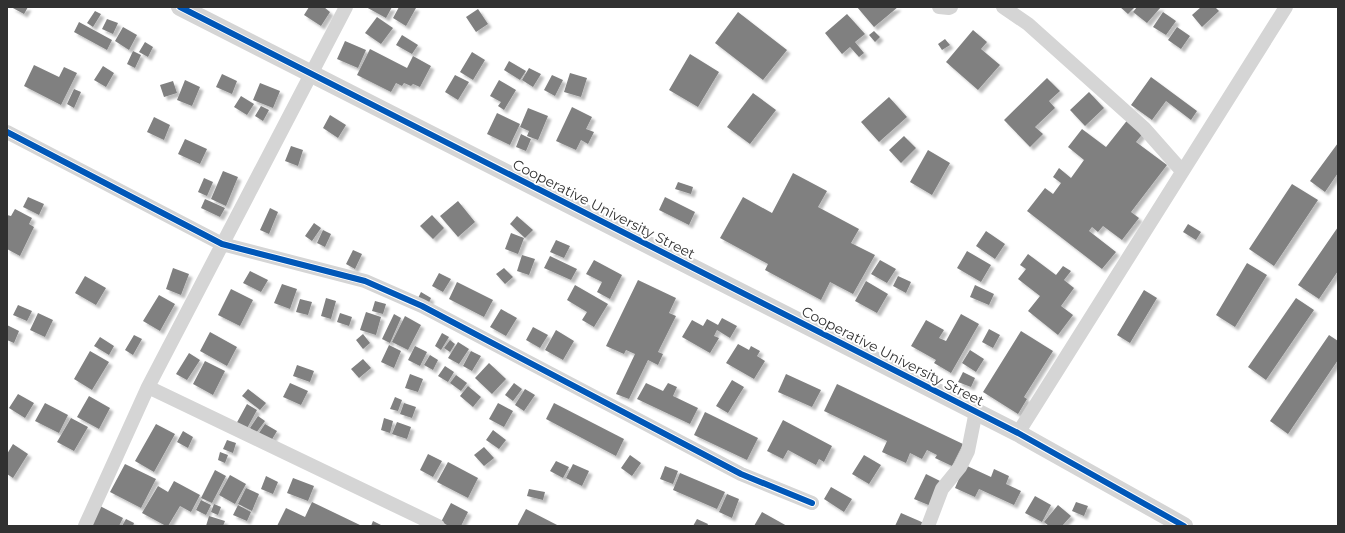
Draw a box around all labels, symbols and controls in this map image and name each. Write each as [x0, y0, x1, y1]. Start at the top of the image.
street label: Cooperative University Street [510, 155, 699, 263]
street label: Cooperative University Street [799, 302, 988, 410]

